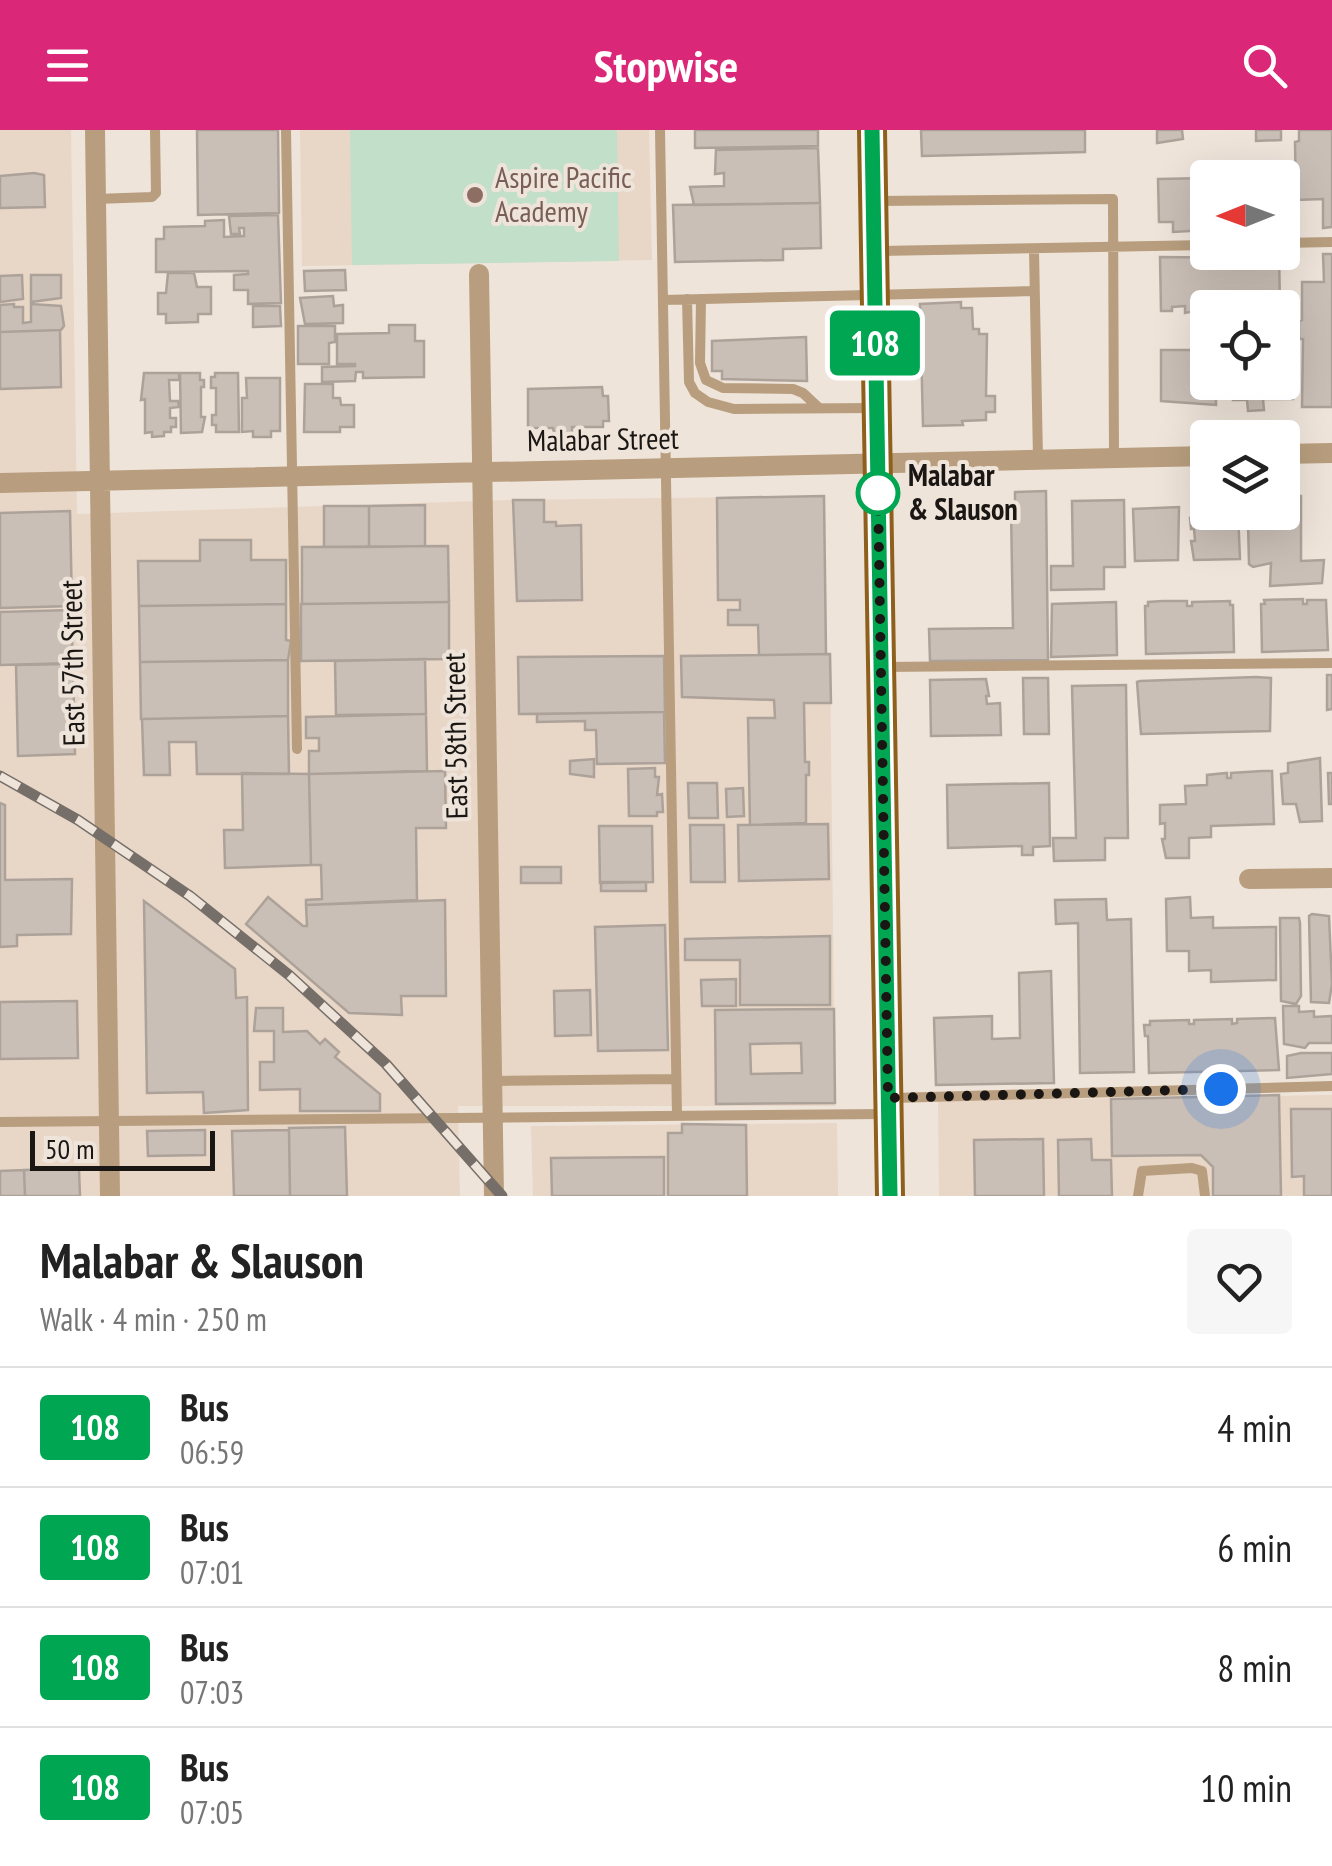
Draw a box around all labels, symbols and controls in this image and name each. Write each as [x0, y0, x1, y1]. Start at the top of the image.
text: Stopwise [594, 36, 738, 94]
icon: menu [40, 38, 95, 93]
icon: search [1237, 38, 1292, 93]
place label: Aspire Pacific Academy [495, 157, 632, 230]
north arrow [1190, 160, 1300, 270]
map controls [1190, 160, 1300, 530]
marker: Aspire Pacific Academy [464, 184, 486, 206]
button: locate [1190, 290, 1300, 400]
line badge: 108 [818, 310, 932, 376]
text: 108 [850, 320, 900, 366]
street label: Malabar Street [527, 418, 680, 459]
button: layers [1190, 420, 1300, 530]
place label: Malabar & Slauson [908, 455, 1018, 528]
marker: Malabar & Slauson [857, 472, 899, 514]
street label: East 57th Street [51, 579, 92, 747]
street label: East 58th Street [434, 652, 475, 820]
your location [1196, 1064, 1246, 1114]
scale bar [30, 1126, 215, 1170]
text: 50 m [45, 1130, 94, 1167]
text: Malabar & Slauson [40, 1229, 364, 1291]
button: heart [1187, 1229, 1292, 1334]
text: Walk · 4 min · 250 m [40, 1298, 267, 1340]
text: Bus [180, 1382, 229, 1431]
text: 4 min [1217, 1403, 1292, 1452]
text: 108 [70, 1404, 120, 1450]
text: 06:59 [180, 1431, 244, 1473]
text: Bus [180, 1502, 229, 1551]
text: 6 min [1217, 1523, 1292, 1572]
text: 108 [70, 1524, 120, 1570]
text: 07:01 [180, 1551, 244, 1593]
text: Bus [180, 1622, 229, 1671]
text: 8 min [1217, 1643, 1292, 1692]
text: 108 [70, 1644, 120, 1690]
text: 07:03 [180, 1671, 244, 1713]
text: Bus [180, 1742, 229, 1791]
text: 10 min [1200, 1763, 1292, 1812]
text: 108 [70, 1764, 120, 1810]
text: 07:05 [180, 1791, 244, 1833]

